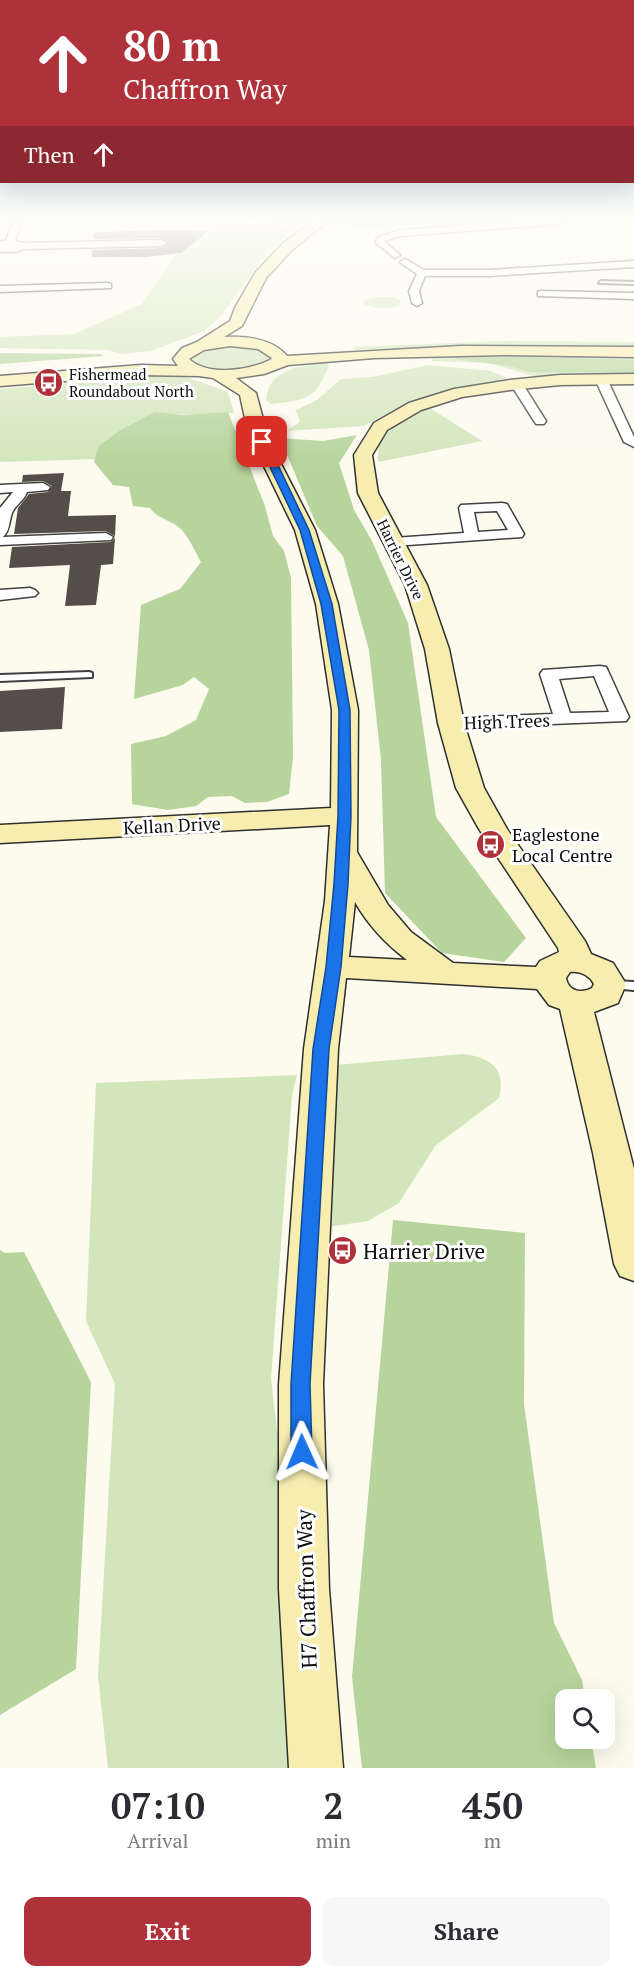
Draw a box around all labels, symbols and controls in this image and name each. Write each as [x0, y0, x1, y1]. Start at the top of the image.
text: 80 m [123, 17, 221, 73]
icon: ahead [24, 24, 102, 102]
text: Chaffron Way [123, 71, 287, 107]
icon: ahead [87, 138, 120, 171]
text: Then [24, 140, 75, 169]
place label: Fishermead Roundabout North [69, 364, 194, 401]
bus stop icon: Fishermead Roundabout North [32, 367, 64, 399]
pin [236, 416, 287, 467]
icon: arrive [245, 425, 278, 458]
street label: Harrier Drive [373, 515, 429, 603]
street label: High Trees [463, 708, 551, 734]
street label: Kellan Drive [123, 810, 221, 840]
place label: Eaglestone Local Centre [512, 822, 613, 867]
bus stop icon: Eaglestone Local Centre [475, 828, 507, 860]
bus stop icon: Harrier Drive [326, 1235, 358, 1267]
place label: Harrier Drive [363, 1237, 485, 1265]
position arrow [270, 1420, 334, 1484]
street label: H7 Chaffron Way [289, 1509, 323, 1669]
map controls [555, 1689, 615, 1749]
button: search [555, 1689, 615, 1749]
text: 07:10 [111, 1782, 205, 1829]
text: 2 [323, 1782, 344, 1829]
text: 450 [462, 1782, 523, 1829]
text: Arrival [127, 1827, 189, 1854]
text: min [316, 1827, 351, 1854]
text: m [484, 1827, 501, 1854]
button: Exit [24, 1897, 311, 1966]
button: Share [323, 1897, 610, 1966]

